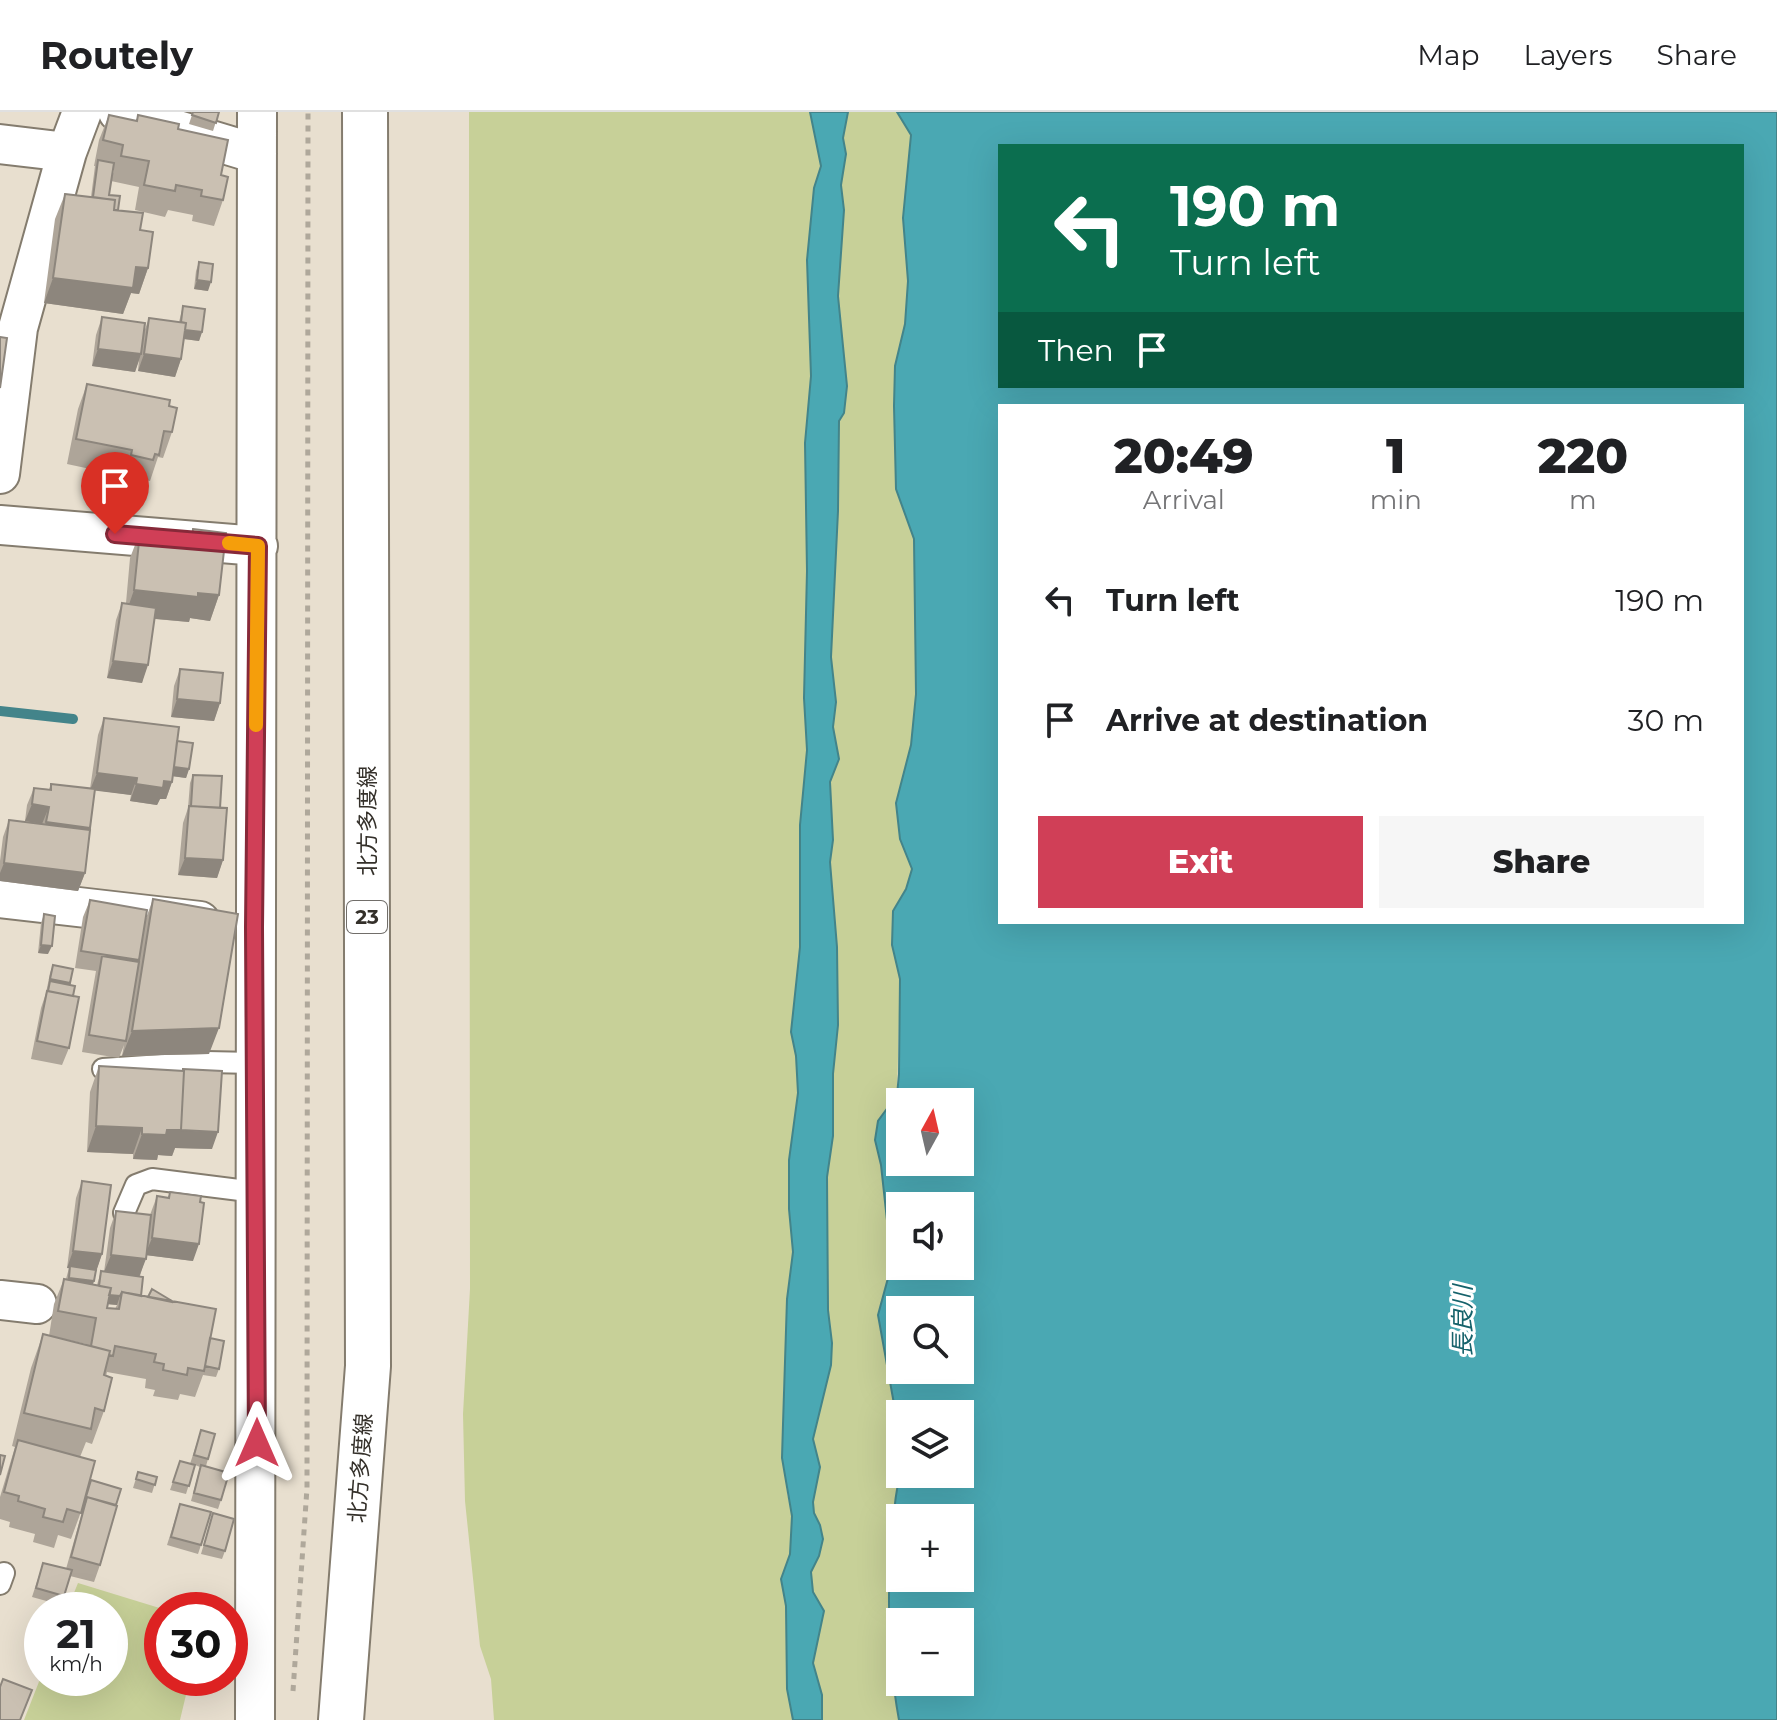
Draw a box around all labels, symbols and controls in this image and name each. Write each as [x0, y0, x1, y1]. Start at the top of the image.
text: Routely [40, 32, 193, 79]
text: Map [1417, 38, 1480, 72]
text: Layers [1524, 38, 1613, 72]
text: Share [1657, 38, 1737, 72]
text: 190 m [1170, 172, 1340, 240]
icon: left [1038, 176, 1142, 280]
text: Turn left [1170, 240, 1321, 284]
icon: arrive [1130, 328, 1174, 372]
text: Then [1038, 332, 1114, 369]
text: 20:49 [1114, 427, 1254, 485]
text: 1 [1386, 427, 1405, 485]
text: 220 [1538, 427, 1628, 485]
pin [81, 452, 149, 534]
icon: arrive [93, 464, 137, 508]
text: Arrival [1143, 484, 1225, 516]
text: min [1370, 484, 1422, 516]
text: m [1569, 484, 1597, 516]
icon: left [1038, 578, 1082, 622]
text: Turn left [1106, 582, 1239, 619]
text: 190 m [1615, 582, 1704, 619]
icon: arrive [1038, 698, 1082, 742]
text: Arrive at destination [1106, 702, 1428, 739]
text: 30 m [1628, 702, 1704, 739]
street label: 北方多度線 [354, 766, 381, 876]
button: Exit [1038, 816, 1363, 908]
button: Share [1379, 816, 1704, 908]
road number: 23 [347, 901, 387, 933]
north arrow [886, 1088, 974, 1176]
map controls [886, 1088, 974, 1696]
button: sound [886, 1192, 974, 1280]
water label: 長良川 [1448, 1282, 1477, 1357]
button: search [886, 1296, 974, 1384]
button: layers [886, 1400, 974, 1488]
position arrow [215, 1401, 299, 1485]
street label: 北方多度線 [343, 1412, 378, 1524]
button: + [886, 1504, 974, 1592]
speed limit sign: 30 [144, 1592, 248, 1696]
button: − [886, 1608, 974, 1696]
text: 21 [56, 1609, 96, 1658]
text: km/h [49, 1652, 103, 1676]

